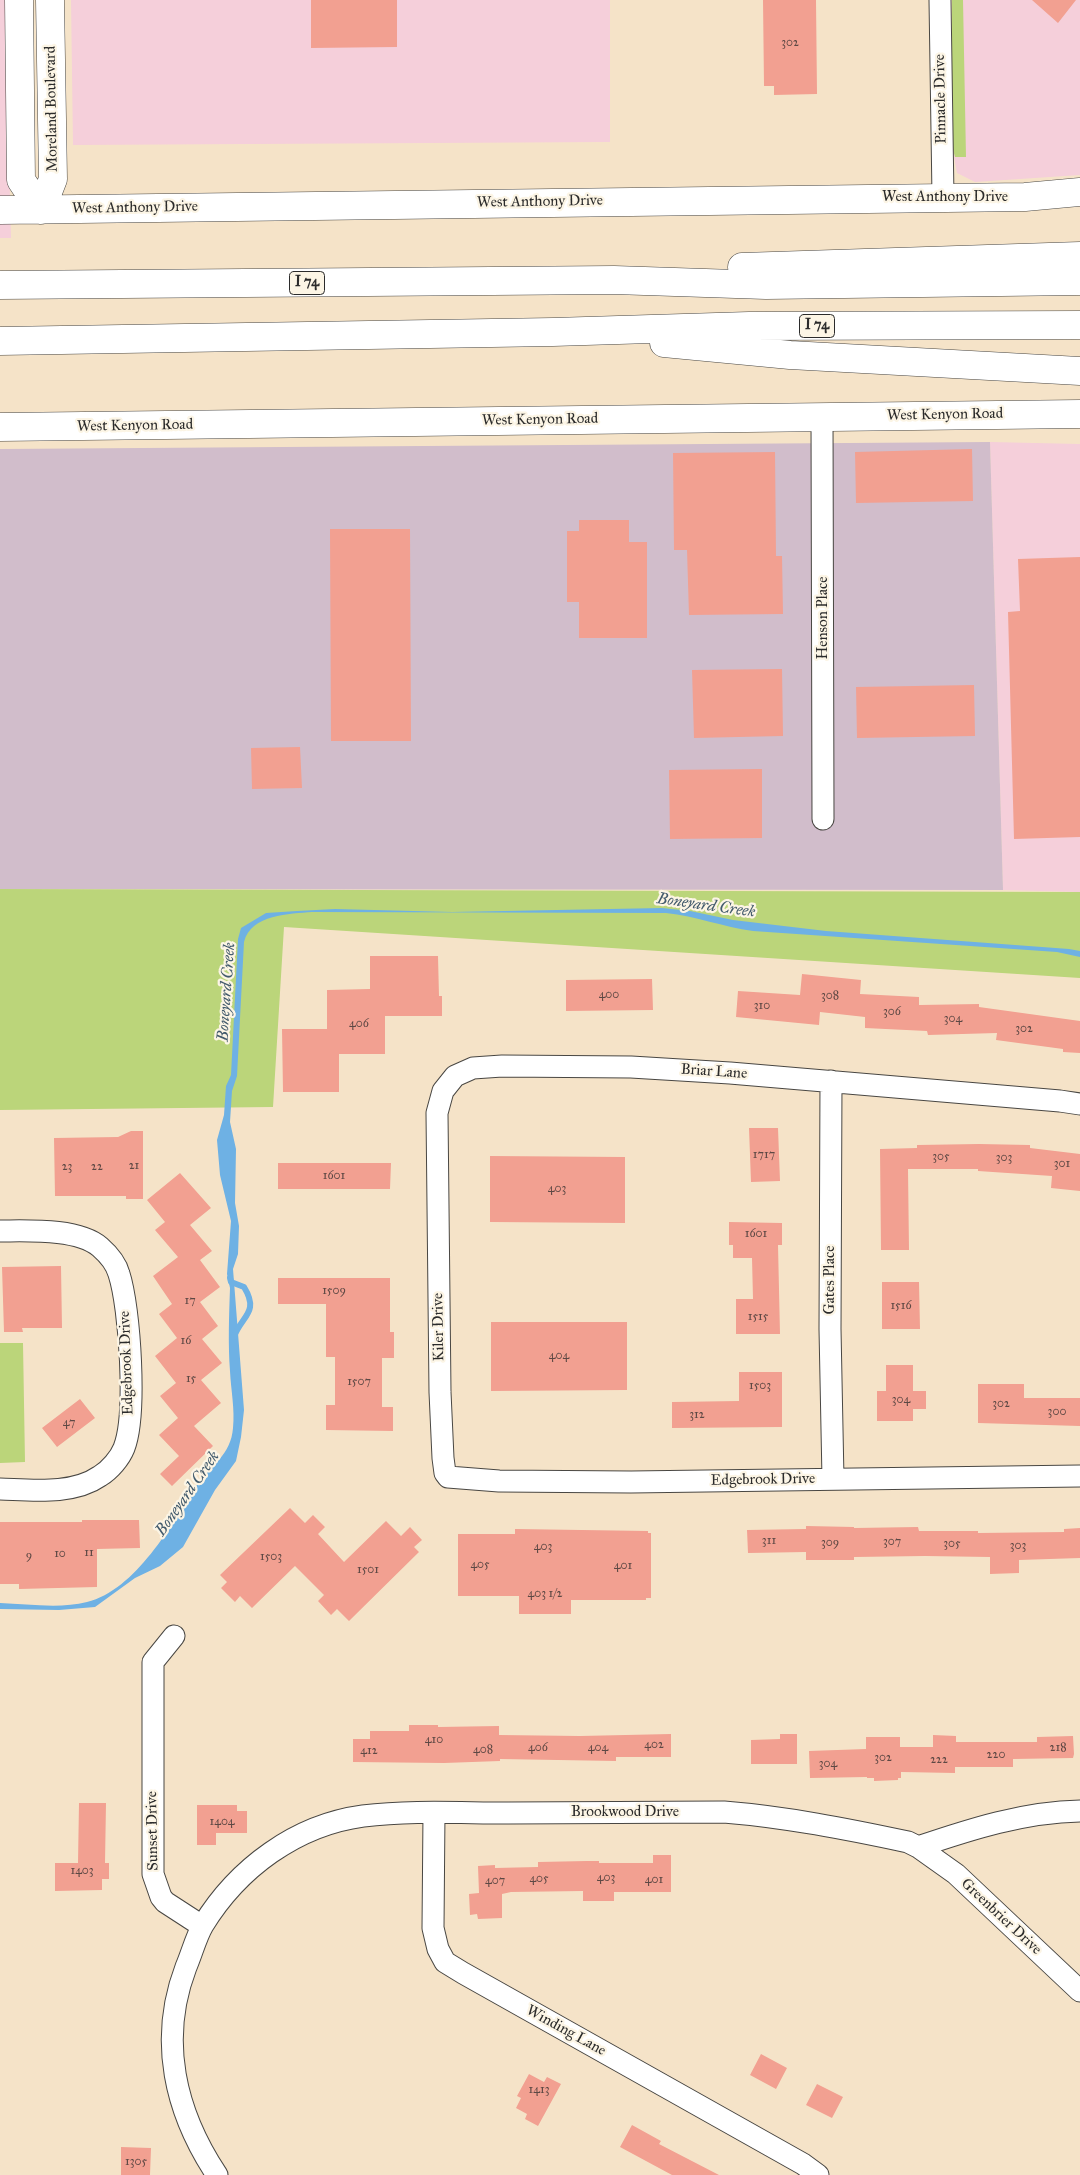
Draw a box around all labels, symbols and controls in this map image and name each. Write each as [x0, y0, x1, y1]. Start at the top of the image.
house number: 302 [781, 36, 799, 50]
street label: Moreland Boulevard [42, 46, 62, 172]
street label: Pinnacle Drive [931, 54, 951, 144]
street label: West Anthony Drive [882, 188, 1008, 206]
street label: West Anthony Drive [477, 192, 603, 212]
street label: West Anthony Drive [72, 198, 198, 218]
road number: I 74 [290, 272, 324, 294]
road number: I 74 [800, 314, 834, 338]
street label: West Kenyon Road [887, 405, 1003, 425]
street label: West Kenyon Road [482, 410, 598, 430]
street label: West Kenyon Road [77, 416, 193, 436]
street label: Henson Place [814, 576, 832, 660]
water label: Boneyard Creek [656, 890, 756, 922]
water label: Boneyard Creek [214, 942, 240, 1042]
house number: 400 [599, 988, 619, 1002]
house number: 308 [821, 989, 839, 1003]
house number: 310 [754, 999, 770, 1013]
house number: 306 [883, 1005, 901, 1019]
house number: 304 [944, 1012, 962, 1026]
house number: 406 [349, 1017, 369, 1031]
house number: 302 [1015, 1022, 1033, 1036]
street label: Briar Lane [680, 1061, 748, 1083]
house number: 1717 [753, 1148, 775, 1162]
house number: 305 [932, 1150, 950, 1164]
house number: 303 [996, 1151, 1012, 1165]
house number: 301 [1054, 1157, 1070, 1171]
house number: 21 [129, 1159, 139, 1173]
house number: 23 [62, 1160, 72, 1174]
house number: 22 [91, 1160, 103, 1174]
house number: 1601 [323, 1169, 345, 1183]
house number: 403 [548, 1182, 566, 1196]
house number: 1601 [745, 1227, 767, 1241]
street label: Gates Place [821, 1245, 839, 1315]
house number: 1509 [322, 1284, 346, 1298]
street label: Kiler Drive [429, 1293, 449, 1361]
house number: 17 [184, 1294, 196, 1308]
house number: 1516 [890, 1299, 912, 1313]
house number: 1515 [748, 1310, 768, 1324]
street label: Edgebrook Drive [116, 1311, 138, 1415]
house number: 16 [181, 1334, 191, 1348]
house number: 404 [549, 1349, 569, 1363]
house number: 15 [186, 1372, 196, 1386]
house number: 1507 [347, 1375, 371, 1389]
house number: 1503 [749, 1379, 771, 1393]
house number: 304 [892, 1393, 910, 1407]
house number: 302 [992, 1397, 1010, 1411]
house number: 300 [1048, 1405, 1066, 1419]
house number: 312 [689, 1408, 705, 1422]
house number: 47 [63, 1416, 75, 1430]
water label: Boneyard Creek [152, 1448, 224, 1540]
street label: Edgebrook Drive [711, 1470, 815, 1490]
house number: 311 [762, 1534, 776, 1548]
house number: 307 [883, 1535, 901, 1549]
house number: 309 [821, 1536, 839, 1550]
house number: 305 [943, 1537, 961, 1551]
house number: 303 [1010, 1539, 1026, 1553]
house number: 403 [534, 1540, 552, 1554]
house number: 11 [84, 1546, 94, 1560]
house number: 10 [54, 1547, 66, 1561]
house number: 9 [26, 1549, 32, 1563]
house number: 1503 [260, 1550, 282, 1564]
house number: 405 [470, 1558, 490, 1572]
house number: 401 [614, 1559, 632, 1573]
house number: 1501 [357, 1563, 379, 1577]
house number: 403 1/2 [528, 1587, 562, 1601]
house number: 410 [425, 1733, 443, 1747]
house number: 402 [644, 1738, 664, 1752]
house number: 406 [528, 1741, 548, 1755]
house number: 404 [588, 1741, 608, 1755]
house number: 218 [1049, 1741, 1067, 1755]
house number: 408 [473, 1743, 493, 1757]
house number: 412 [360, 1744, 378, 1758]
house number: 220 [987, 1748, 1005, 1762]
house number: 302 [874, 1751, 892, 1765]
house number: 222 [930, 1753, 948, 1767]
house number: 304 [819, 1757, 837, 1771]
street label: Sunset Drive [143, 1791, 163, 1871]
street label: Brookwood Drive [571, 1803, 679, 1821]
house number: 1404 [209, 1815, 235, 1829]
house number: 1403 [70, 1864, 94, 1878]
house number: 403 [597, 1871, 615, 1885]
house number: 405 [529, 1872, 549, 1886]
house number: 401 [645, 1873, 663, 1887]
house number: 407 [485, 1874, 505, 1888]
street label: Greenbrier Drive [957, 1875, 1045, 1959]
street label: Winding Lane [523, 2002, 609, 2060]
house number: 1413 [529, 2083, 549, 2097]
house number: 1305 [125, 2155, 147, 2169]

